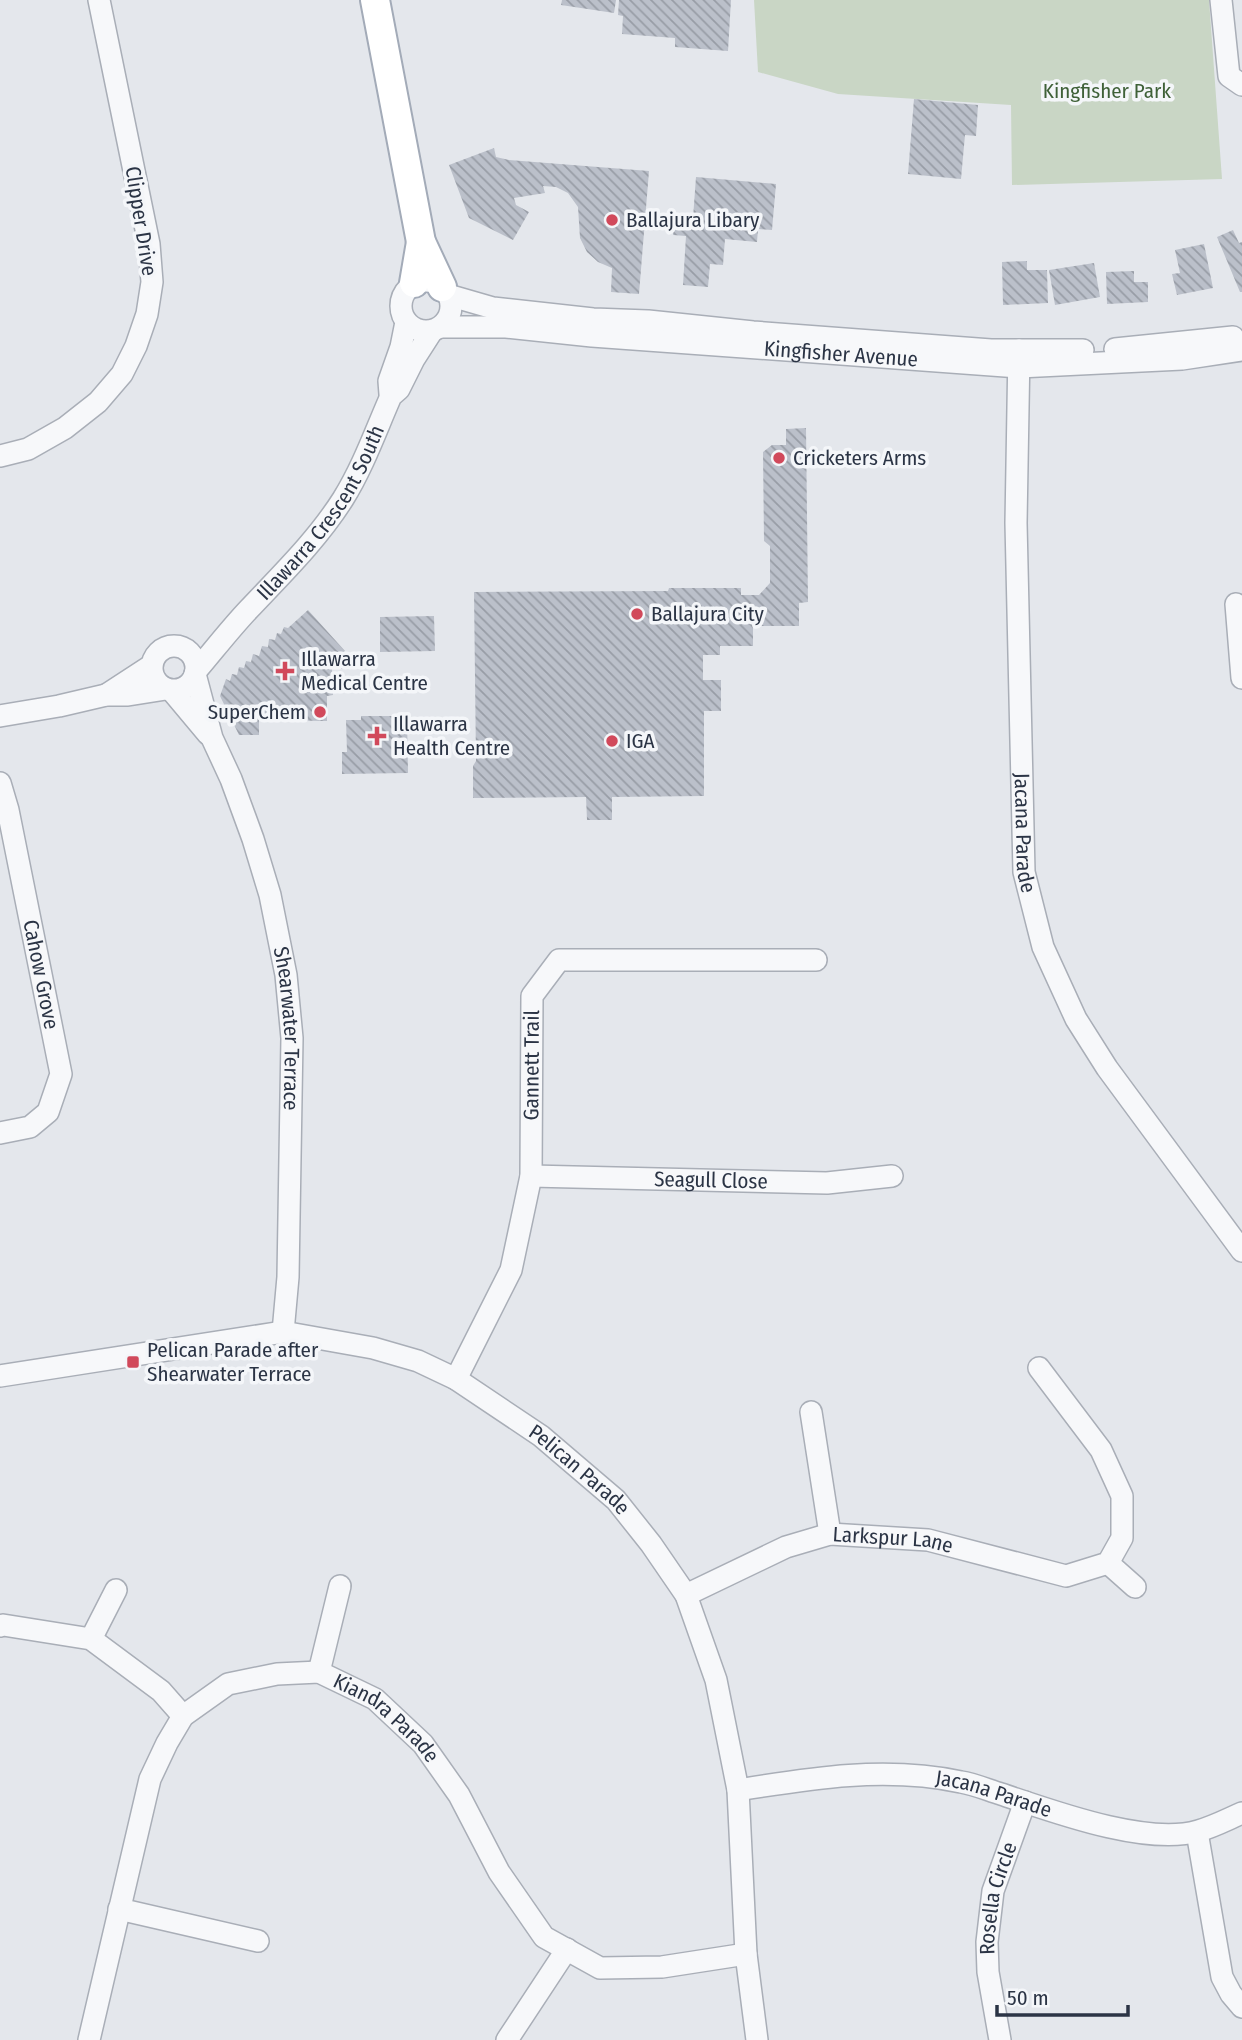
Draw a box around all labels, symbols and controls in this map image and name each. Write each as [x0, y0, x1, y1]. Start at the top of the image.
park label: Kingfisher Park [1043, 78, 1171, 104]
street label: Clipper Drive [119, 164, 163, 278]
place label: Ballajura Libary [626, 207, 760, 233]
marker: Ballajura Libary [604, 212, 620, 228]
street label: Kingfisher Avenue [763, 336, 919, 373]
street label: Illawarra Crescent South [251, 421, 390, 606]
place label: Cricketers Arms [793, 445, 926, 471]
marker: Cricketers Arms [771, 450, 787, 466]
place label: Ballajura City [651, 601, 765, 627]
marker: Ballajura City [629, 606, 645, 622]
place label: Illawarra Medical Centre [301, 646, 428, 696]
marker: Illawarra Medical Centre [275, 661, 295, 681]
place label: SuperChem [208, 699, 306, 725]
marker: SuperChem [312, 704, 328, 720]
place label: Illawarra Health Centre [393, 711, 510, 761]
marker: Illawarra Health Centre [367, 726, 387, 746]
place label: IGA [626, 728, 655, 754]
marker: IGA [604, 733, 620, 749]
street label: Jacana Parade [1009, 772, 1042, 896]
street label: Cahow Grove [17, 918, 65, 1032]
street label: Shearwater Terrace [268, 944, 305, 1111]
street label: Gannett Trail [518, 1009, 545, 1121]
street label: Seagull Close [654, 1166, 768, 1195]
place label: Pelican Parade after Shearwater Terrace [147, 1337, 319, 1387]
marker: Pelican Parade after Shearwater Terrace [125, 1354, 141, 1370]
street label: Pelican Parade [524, 1419, 636, 1520]
street label: Larkspur Lane [832, 1521, 956, 1559]
street label: Kiandra Parade [329, 1668, 445, 1767]
street label: Jacana Parade [934, 1765, 1055, 1823]
street label: Rosella Circle [974, 1838, 1023, 1955]
scale bar [997, 1974, 1128, 2018]
text: 50 m [1007, 1985, 1049, 2011]

